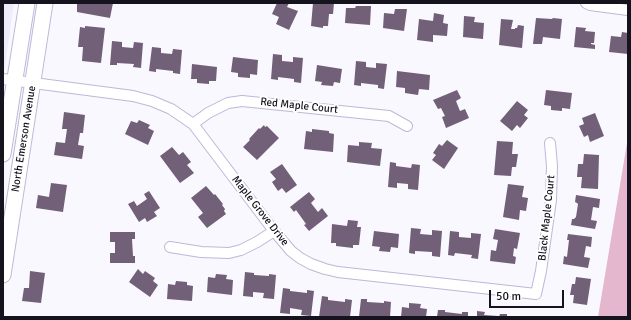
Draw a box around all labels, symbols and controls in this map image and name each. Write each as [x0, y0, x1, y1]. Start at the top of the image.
street label: North Emerson Avenue [9, 85, 39, 193]
street label: Red Maple Court [260, 95, 338, 117]
street label: Maple Grove Drive [229, 173, 291, 249]
street label: Black Maple Court [536, 174, 558, 262]
scale bar [491, 282, 566, 308]
text: 50 m [496, 289, 521, 304]

